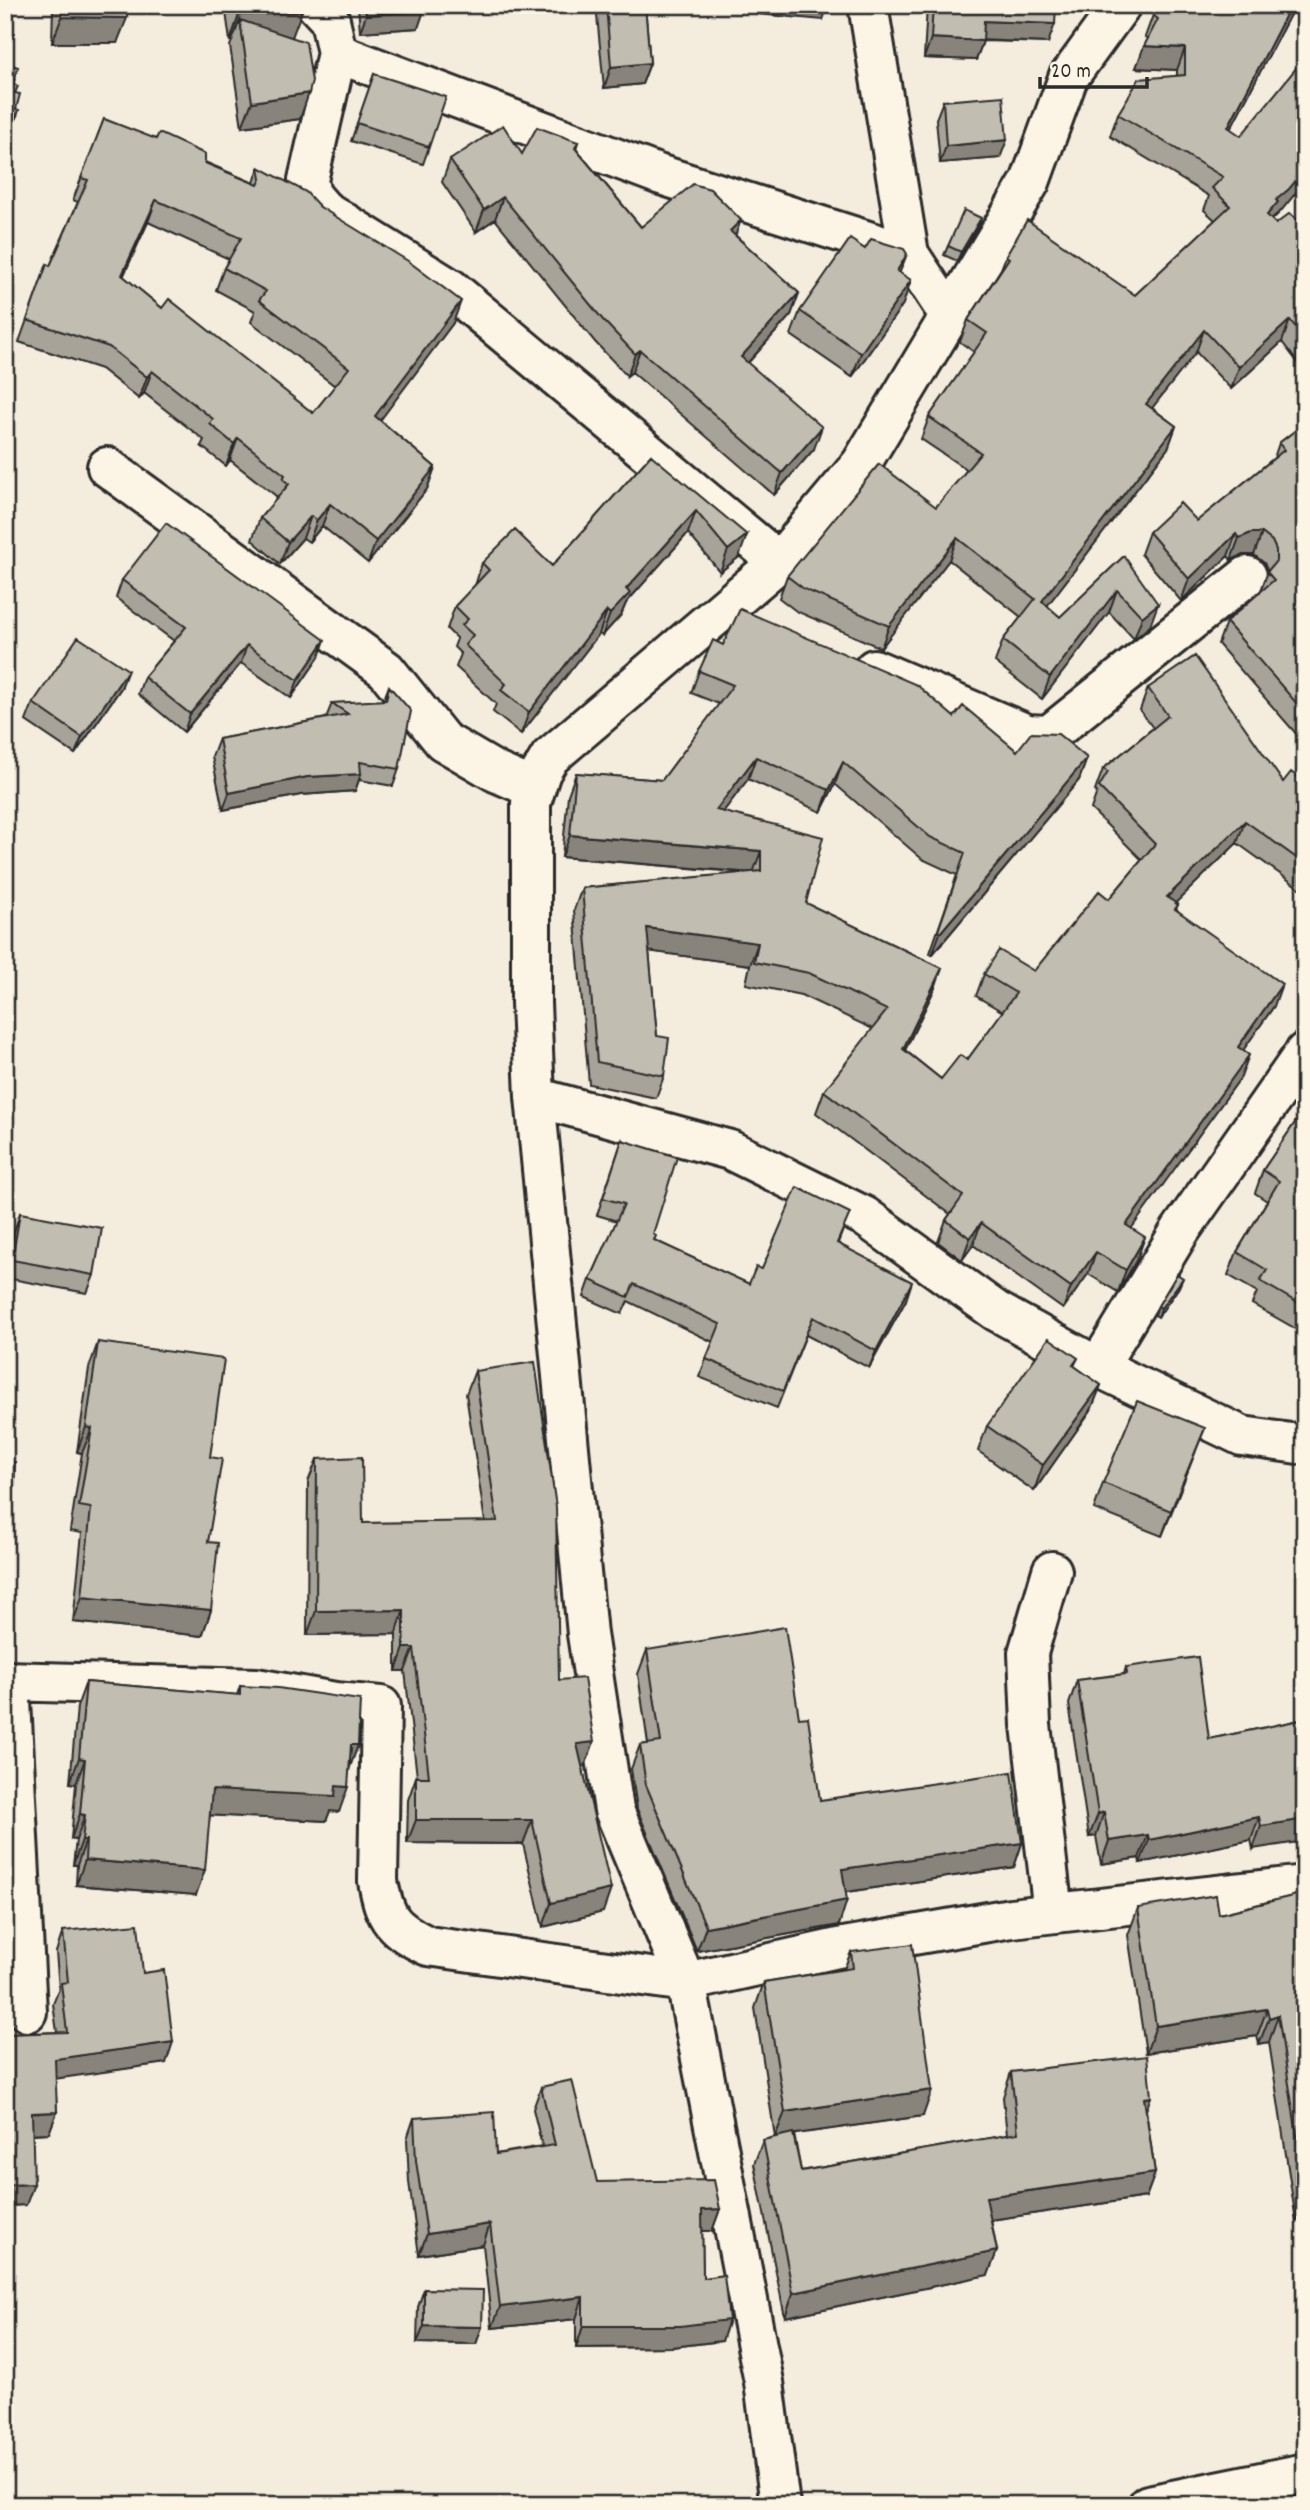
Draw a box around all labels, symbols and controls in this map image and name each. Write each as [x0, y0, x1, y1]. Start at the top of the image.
scale bar [1040, 46, 1147, 90]
text: 20 m [1051, 58, 1091, 88]

